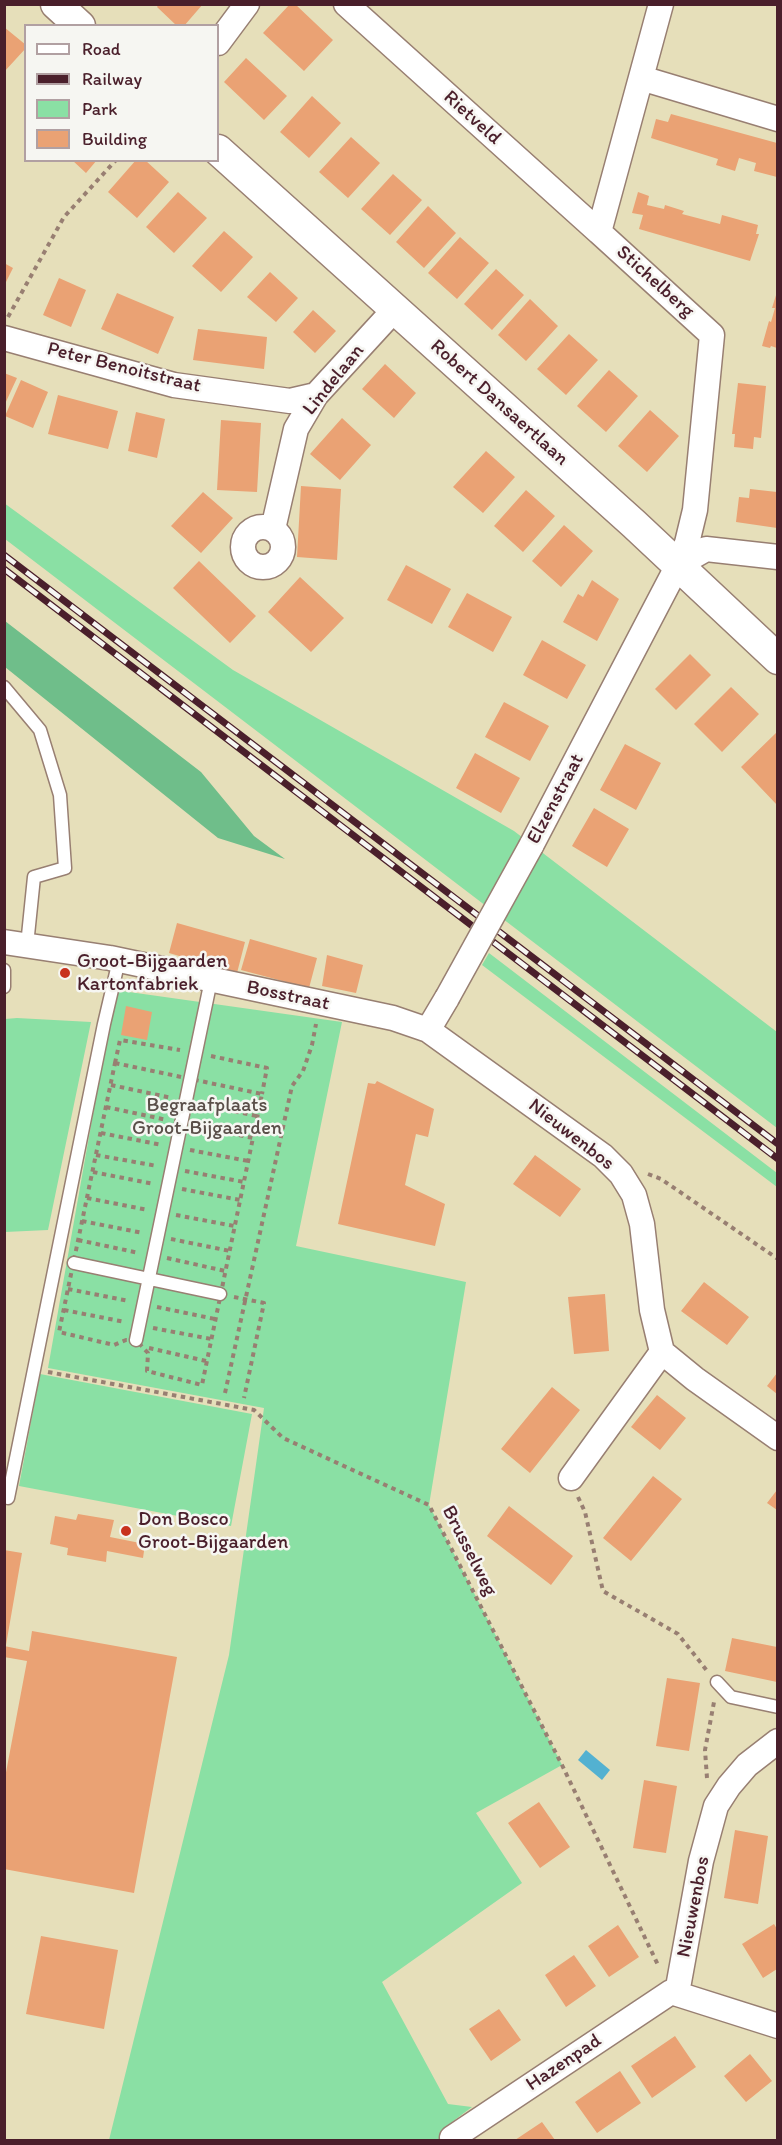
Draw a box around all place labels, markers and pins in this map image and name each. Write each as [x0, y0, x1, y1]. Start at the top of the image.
place label: Groot-Bijgaarden Kartonfabriek [77, 950, 227, 997]
marker: Groot-Bijgaarden Kartonfabriek [58, 966, 72, 980]
place label: Don Bosco Groot-Bijgaarden [138, 1508, 288, 1555]
marker: Don Bosco Groot-Bijgaarden [119, 1524, 133, 1538]

